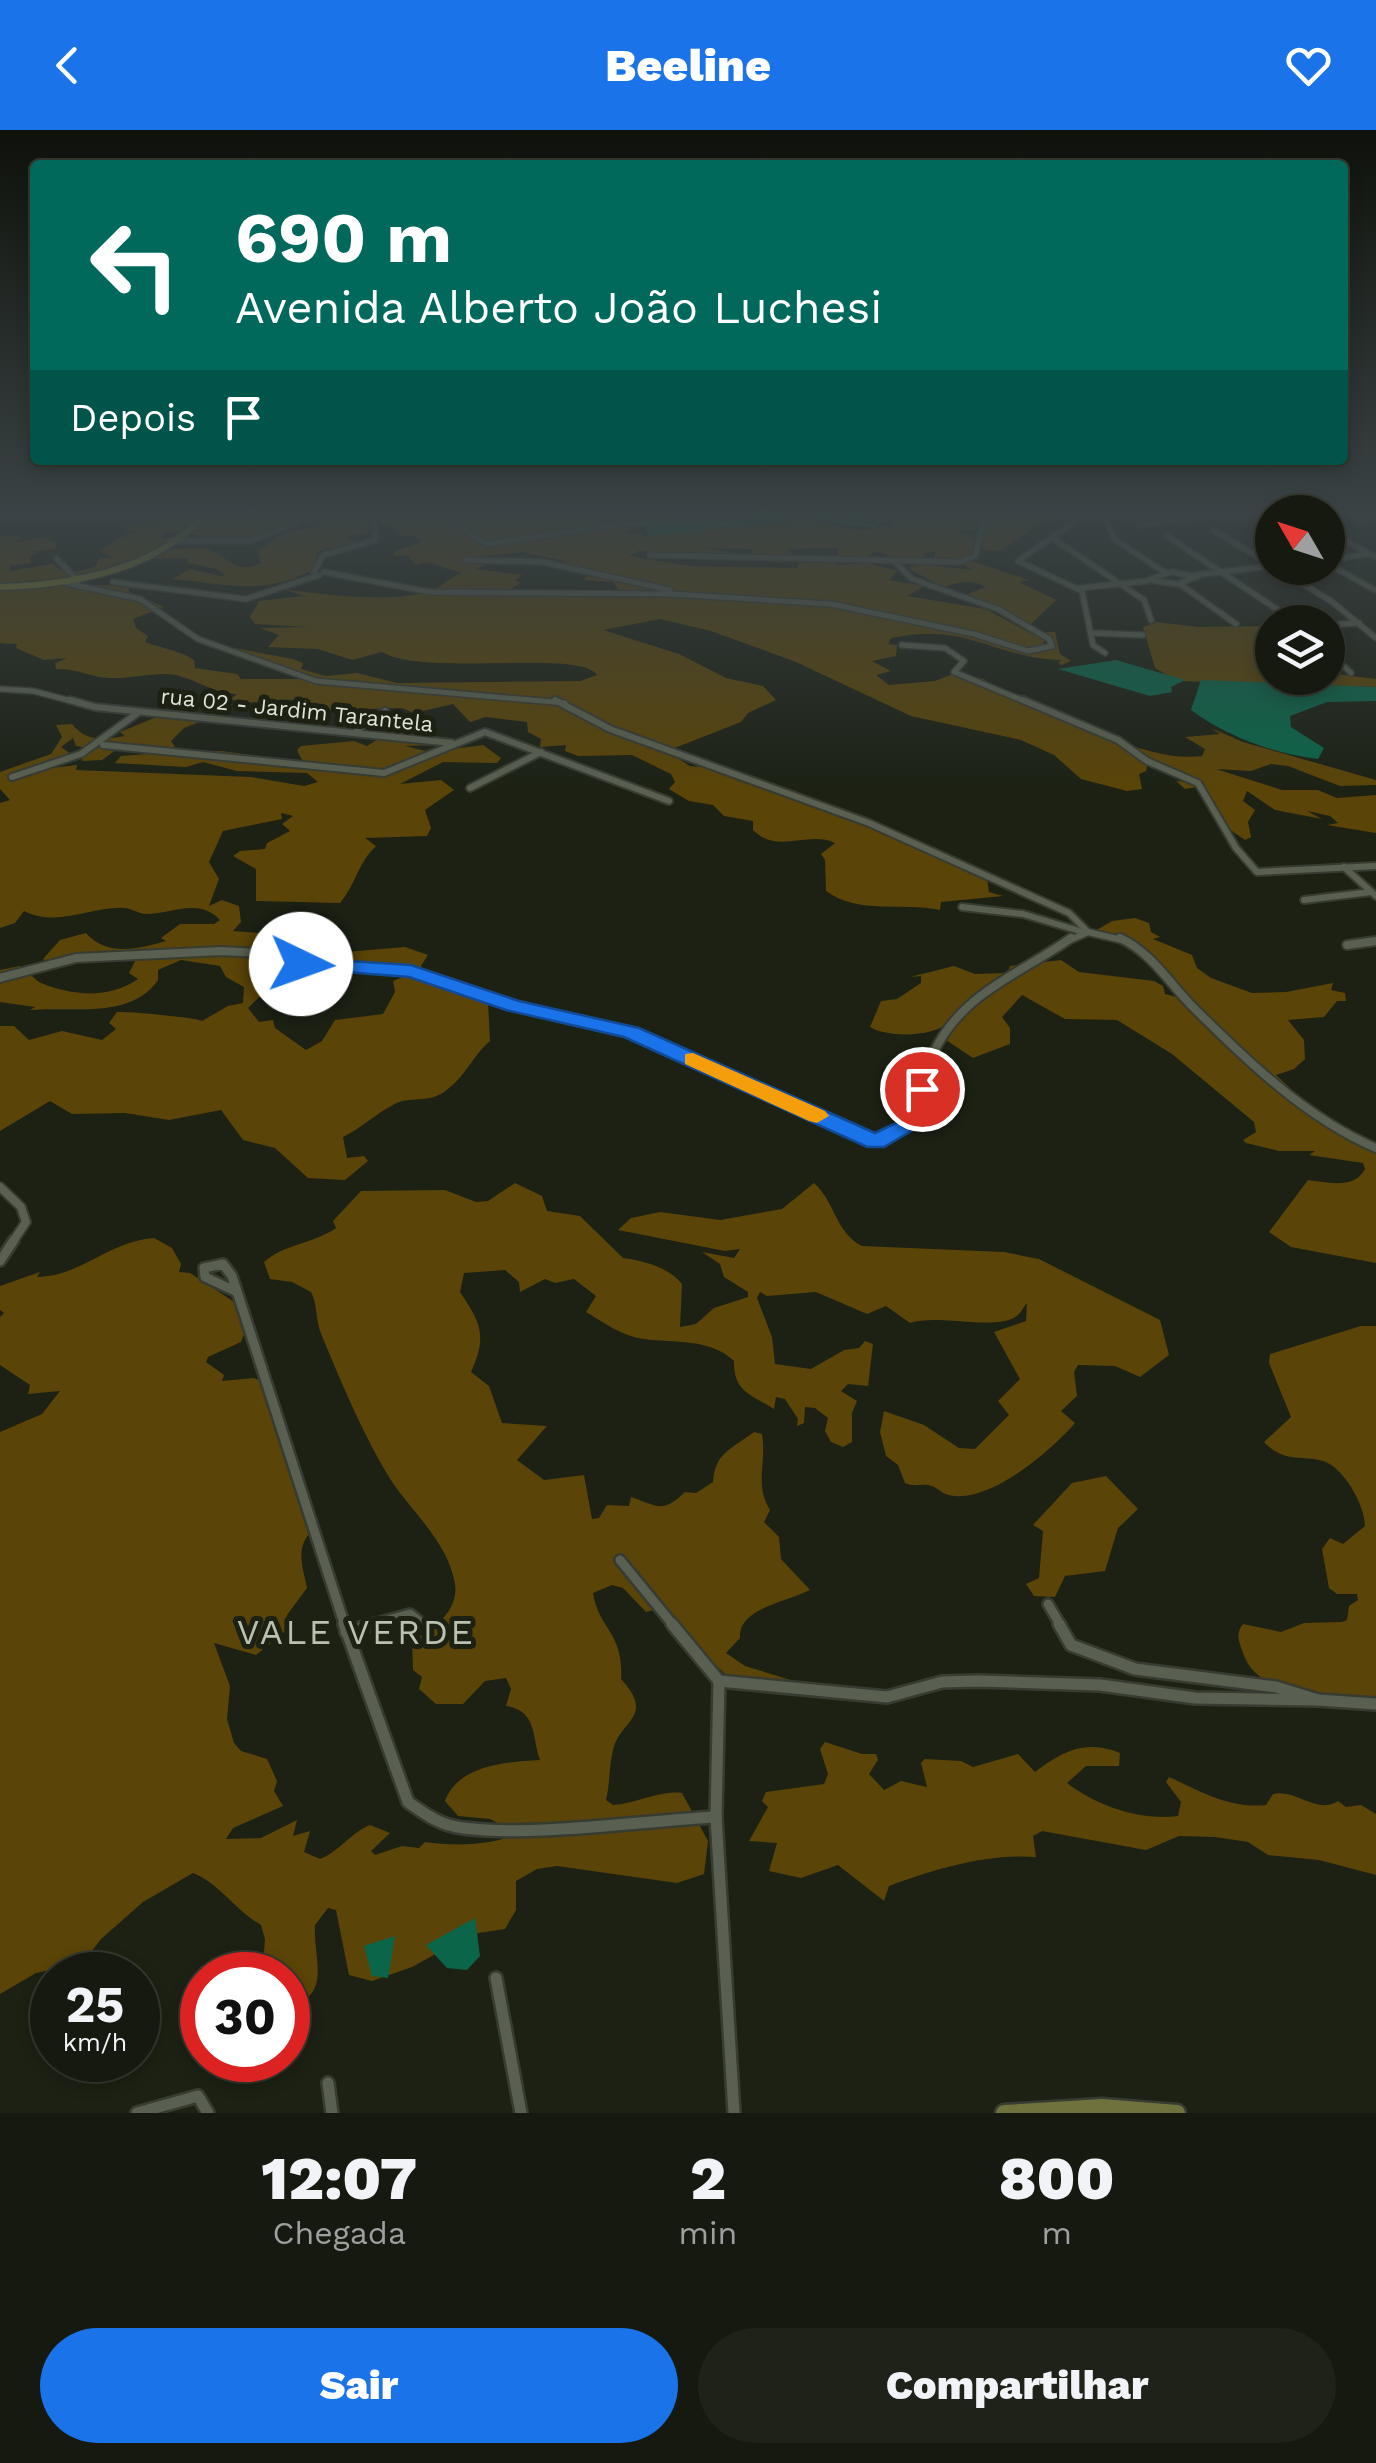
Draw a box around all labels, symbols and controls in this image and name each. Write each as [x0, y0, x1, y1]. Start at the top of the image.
icon: back [40, 38, 95, 93]
icon: heart [1281, 38, 1336, 93]
text: Beeline [605, 39, 771, 92]
text: 690 m [235, 197, 452, 279]
icon: left [70, 200, 200, 330]
text: Avenida Alberto João Luchesi [235, 281, 882, 334]
icon: arrive [216, 390, 271, 445]
text: Depois [70, 396, 196, 440]
north arrow [1255, 495, 1345, 585]
map controls [1255, 495, 1345, 695]
button: layers [1255, 605, 1345, 695]
street label: rua 02 - Jardim Tarantela [159, 683, 435, 737]
position arrow [249, 912, 353, 1016]
pin [880, 1047, 965, 1132]
icon: arrive [895, 1062, 950, 1117]
district label: VALE VERDE [237, 1611, 475, 1653]
speed limit sign: 30 [180, 1952, 310, 2082]
text: 25 [66, 1975, 124, 2034]
text: km/h [63, 2028, 127, 2057]
text: 12:07 [261, 2143, 417, 2214]
text: 2 [690, 2143, 726, 2214]
text: 800 [999, 2143, 1115, 2214]
text: Chegada [273, 2214, 406, 2252]
text: min [679, 2214, 737, 2252]
text: m [1041, 2214, 1072, 2252]
button: Sair [40, 2328, 678, 2443]
button: Compartilhar [698, 2328, 1336, 2443]

